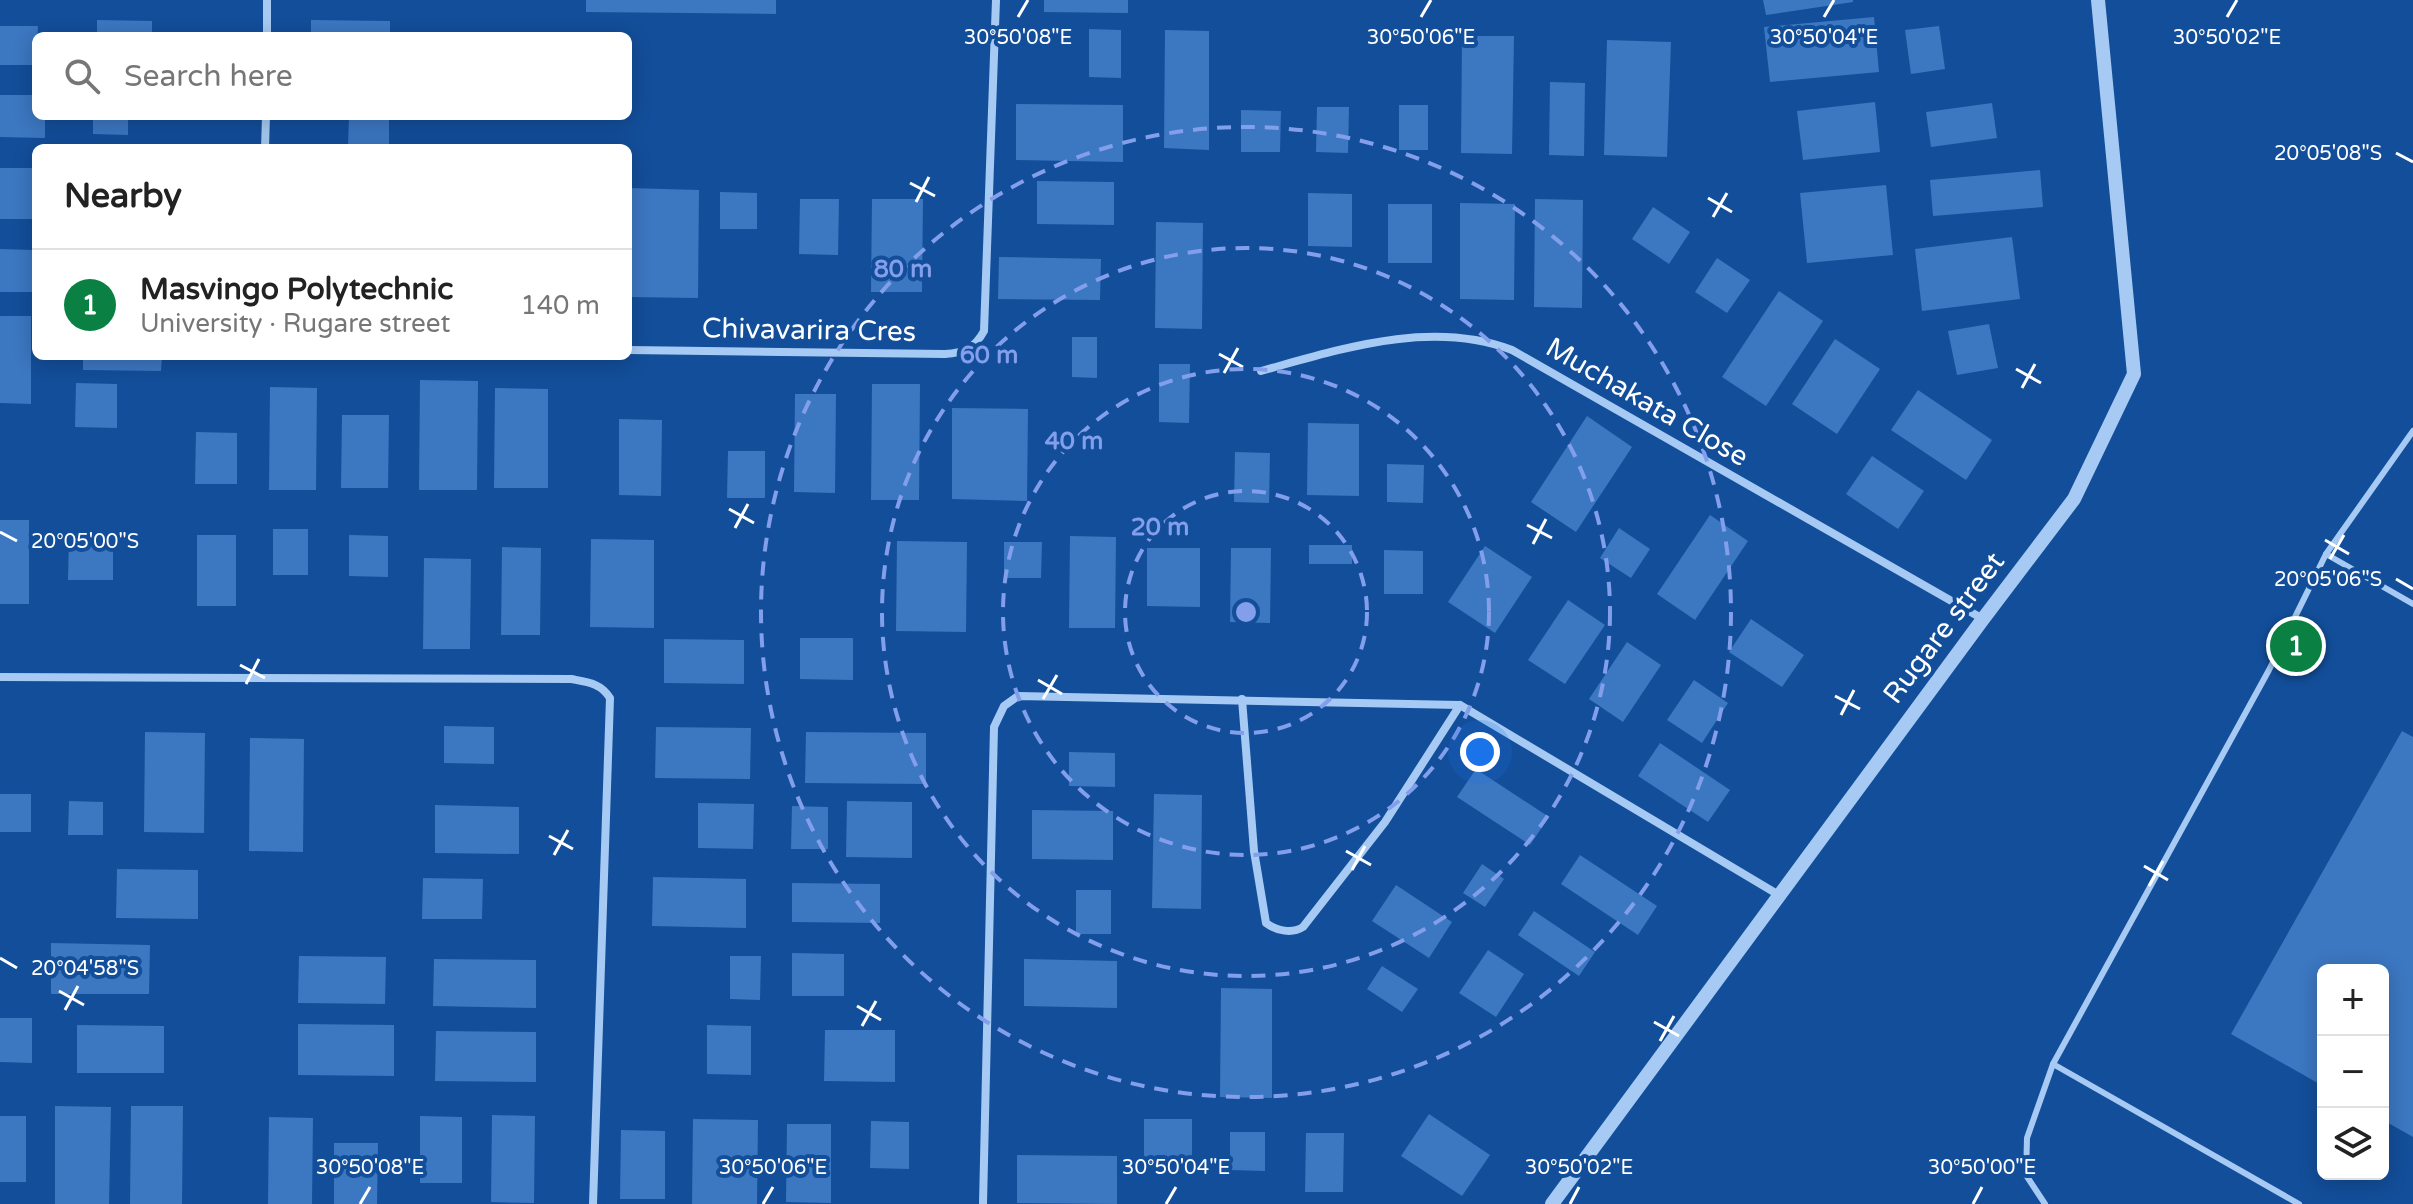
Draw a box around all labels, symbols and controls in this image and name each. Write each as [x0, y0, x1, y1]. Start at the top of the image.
text: 30°50'08"E [964, 26, 1072, 50]
text: 30°50'06"E [1367, 26, 1475, 50]
text: 30°50'04"E [1770, 26, 1878, 50]
text: 30°50'02"E [2173, 26, 2281, 50]
search box [32, 32, 632, 120]
icon: search [60, 54, 104, 98]
text: Search here [124, 58, 293, 95]
text: 20°05'08"S [2274, 142, 2382, 166]
text: Nearby [64, 176, 182, 217]
text: 80 m [874, 255, 932, 284]
text: Masvingo Polytechnic [140, 271, 453, 308]
text: 1 [82, 290, 98, 321]
text: 140 m [520, 290, 600, 321]
text: University · Rugare street [140, 308, 450, 339]
street label: Chivavarira Cres [702, 311, 916, 349]
street label: Muchakata Close [1540, 330, 1754, 474]
text: 60 m [960, 341, 1018, 370]
text: 40 m [1045, 427, 1103, 456]
text: 20 m [1131, 513, 1189, 542]
text: 20°05'00"S [31, 530, 139, 554]
street label: Rugare street [1876, 545, 2012, 710]
text: 20°05'06"S [2274, 568, 2382, 592]
centre of rings [1232, 598, 1260, 626]
pin: 1 [2270, 616, 2322, 676]
your location [1460, 732, 1500, 772]
text: 20°04'58"S [31, 957, 139, 981]
map controls [2317, 964, 2389, 1180]
button: + [2317, 964, 2389, 1036]
button: − [2317, 1036, 2389, 1108]
button: layers [2317, 1108, 2389, 1180]
text: 30°50'08"E [316, 1156, 424, 1180]
text: 30°50'06"E [719, 1156, 827, 1180]
text: 30°50'04"E [1122, 1156, 1230, 1180]
text: 30°50'02"E [1525, 1156, 1633, 1180]
text: 30°50'00"E [1928, 1156, 2036, 1180]

